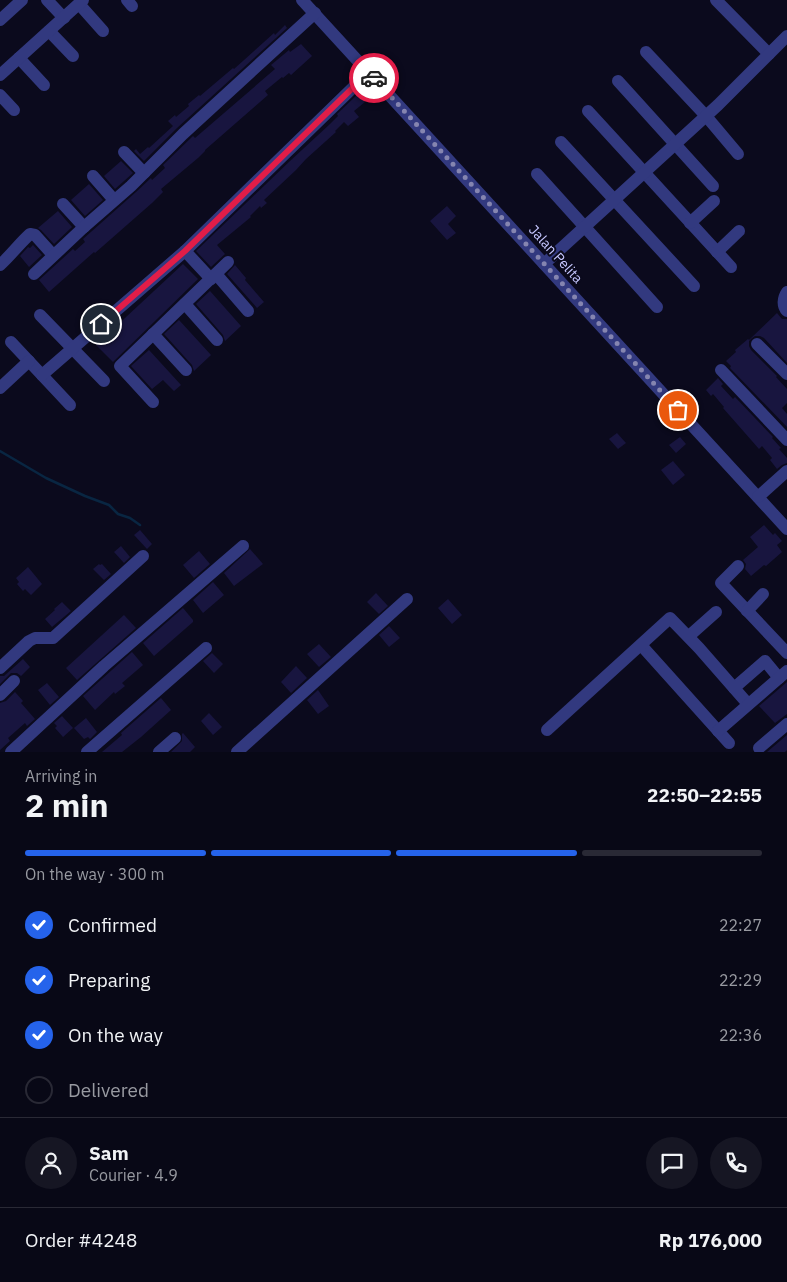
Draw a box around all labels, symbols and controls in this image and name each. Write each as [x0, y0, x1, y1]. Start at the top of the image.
courier [349, 53, 399, 103]
icon: car [360, 64, 388, 92]
street label: Jalan Pelita [525, 221, 587, 287]
pin [80, 303, 122, 345]
icon: home [87, 310, 115, 338]
pin [657, 389, 699, 431]
icon: bag [664, 396, 692, 424]
text: Arriving in [25, 766, 97, 786]
text: 22:50–22:55 [647, 783, 762, 807]
text: 2 min [25, 784, 109, 826]
text: On the way · 300 m [25, 864, 164, 884]
icon: check [25, 911, 53, 939]
text: Confirmed [68, 913, 157, 937]
text: 22:27 [719, 915, 762, 935]
icon: check [25, 966, 53, 994]
text: Preparing [68, 968, 150, 992]
text: 22:29 [719, 970, 762, 990]
icon: check [25, 1021, 53, 1049]
text: On the way [68, 1023, 163, 1047]
text: 22:36 [719, 1025, 762, 1045]
text: Delivered [68, 1078, 149, 1102]
button: person [25, 1137, 77, 1189]
button: chat [646, 1137, 698, 1189]
button: phone [710, 1137, 762, 1189]
text: Sam [89, 1141, 129, 1165]
text: Courier · 4.9 [89, 1165, 178, 1185]
text: Order #4248 [25, 1228, 137, 1252]
text: Rp 176,000 [659, 1228, 762, 1252]

